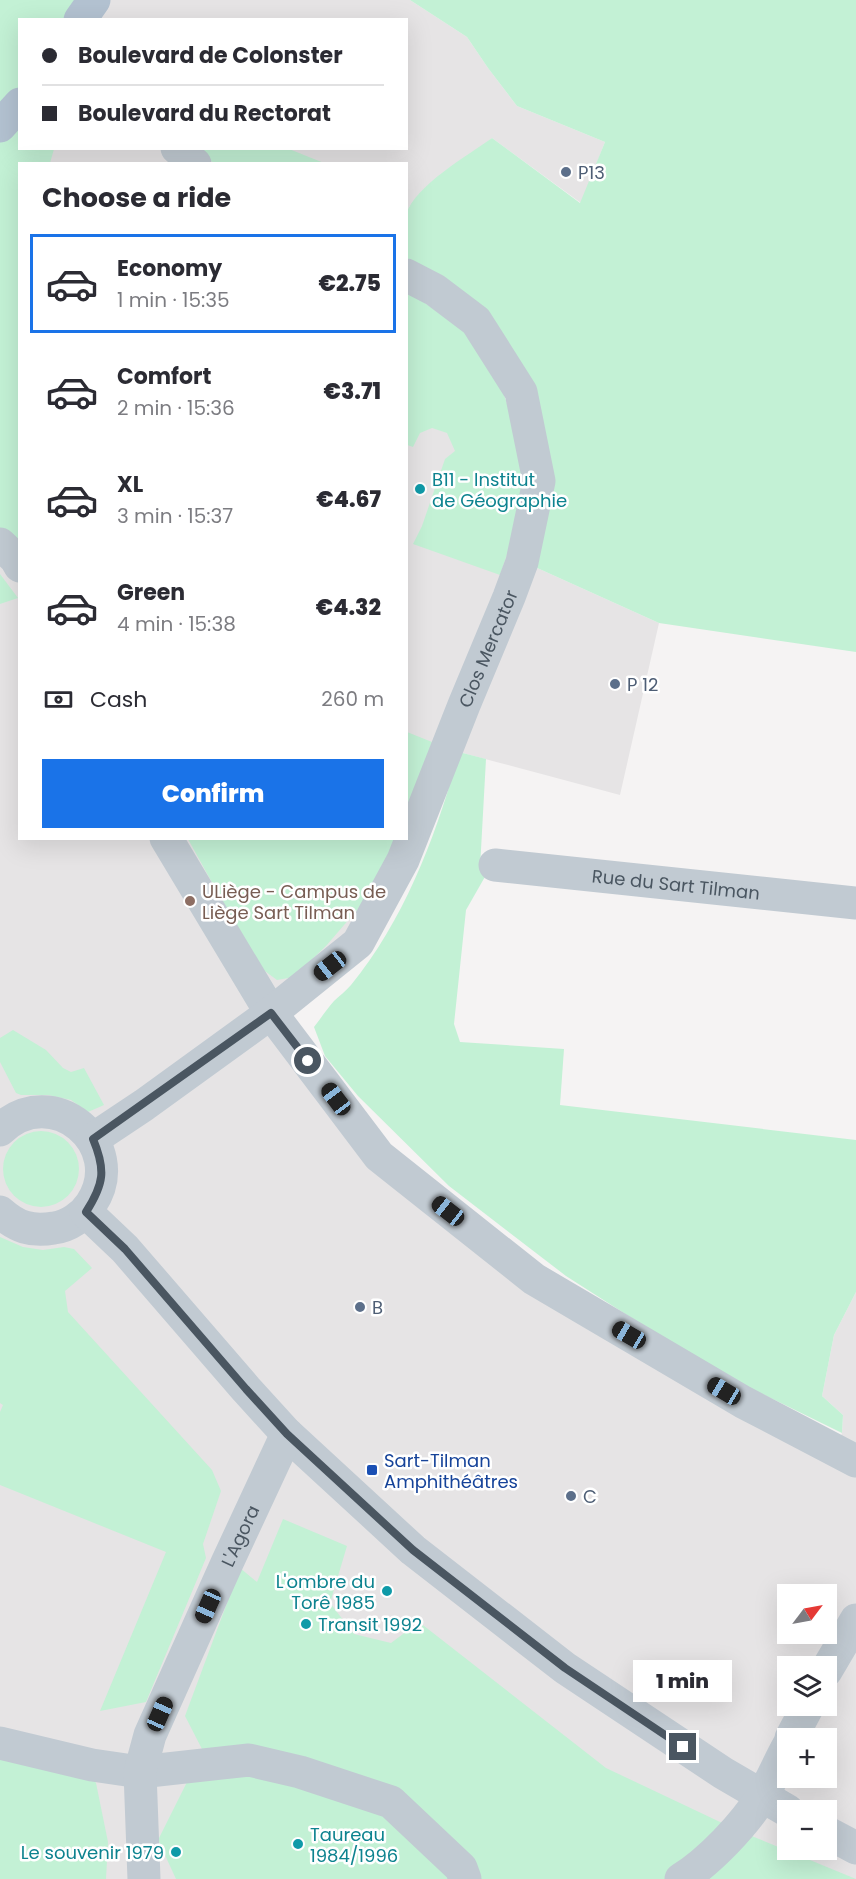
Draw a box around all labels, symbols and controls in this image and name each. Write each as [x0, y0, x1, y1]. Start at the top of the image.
text: Boulevard de Colonster [78, 40, 343, 71]
text: Boulevard du Rectorat [78, 98, 331, 129]
place label: P13 [578, 160, 605, 185]
marker: P13 [559, 165, 573, 179]
text: Choose a ride [42, 179, 231, 216]
text: Economy [117, 253, 222, 284]
icon: car [45, 257, 99, 311]
text: €2.75 [318, 268, 381, 299]
text: 1 min · 15:35 [117, 286, 230, 314]
text: Comfort [117, 361, 211, 392]
icon: car [45, 365, 99, 419]
text: €3.71 [323, 376, 381, 407]
text: 2 min · 15:36 [117, 394, 235, 422]
place label: B11 - Institut de Géographie [432, 467, 567, 513]
text: XL [117, 469, 143, 500]
icon: car [45, 473, 99, 527]
marker: B11 - Institut de Géographie [413, 482, 427, 496]
text: €4.67 [316, 484, 381, 515]
text: 3 min · 15:37 [117, 502, 233, 530]
text: Green [117, 577, 185, 608]
icon: car [45, 581, 99, 635]
street label: Clos Mercator [452, 586, 523, 711]
text: €4.32 [316, 592, 381, 623]
text: 4 min · 15:38 [117, 610, 236, 638]
place label: P 12 [627, 672, 658, 697]
marker: P 12 [608, 677, 622, 691]
icon: cash [42, 683, 75, 716]
text: Cash [90, 684, 147, 715]
text: 260 m [321, 685, 384, 713]
button: Confirm [42, 759, 384, 828]
street label: Rue du Sart Tilman [591, 863, 761, 905]
place label: ULiège - Campus de Liège Sart Tilman [202, 879, 386, 925]
marker: ULiège - Campus de Liège Sart Tilman [183, 894, 197, 908]
car [310, 948, 350, 984]
route start [294, 1047, 321, 1074]
car [318, 1079, 354, 1119]
car [428, 1193, 468, 1229]
place label: B [372, 1295, 383, 1320]
marker: B [353, 1300, 367, 1314]
car [609, 1318, 649, 1352]
car [704, 1374, 744, 1408]
place label: Sart-Tilman Amphithéâtres [384, 1448, 518, 1494]
marker: Sart-Tilman Amphithéâtres [365, 1463, 379, 1477]
place label: C [583, 1484, 597, 1509]
marker: C [564, 1489, 578, 1503]
street label: L'Agora [215, 1501, 265, 1571]
place label: L'ombre du Torê 1985 [276, 1569, 375, 1615]
marker: L'ombre du Torê 1985 [380, 1584, 394, 1598]
north arrow [777, 1584, 837, 1644]
map controls [777, 1584, 837, 1860]
car [192, 1586, 224, 1626]
place label: Transit 1992 [318, 1612, 422, 1637]
marker: Transit 1992 [299, 1617, 313, 1631]
button: layers [777, 1656, 837, 1716]
callout: 1 min [634, 1660, 732, 1702]
text: 1 min [656, 1667, 709, 1695]
car [144, 1694, 176, 1734]
button: + [777, 1728, 837, 1788]
route end [669, 1733, 696, 1760]
button: − [777, 1800, 837, 1860]
place label: Taureau 1984/1996 [310, 1822, 398, 1868]
marker: Taureau 1984/1996 [291, 1837, 305, 1851]
place label: Le souvenir 1979 [21, 1840, 164, 1865]
marker: Le souvenir 1979 [169, 1845, 183, 1859]

